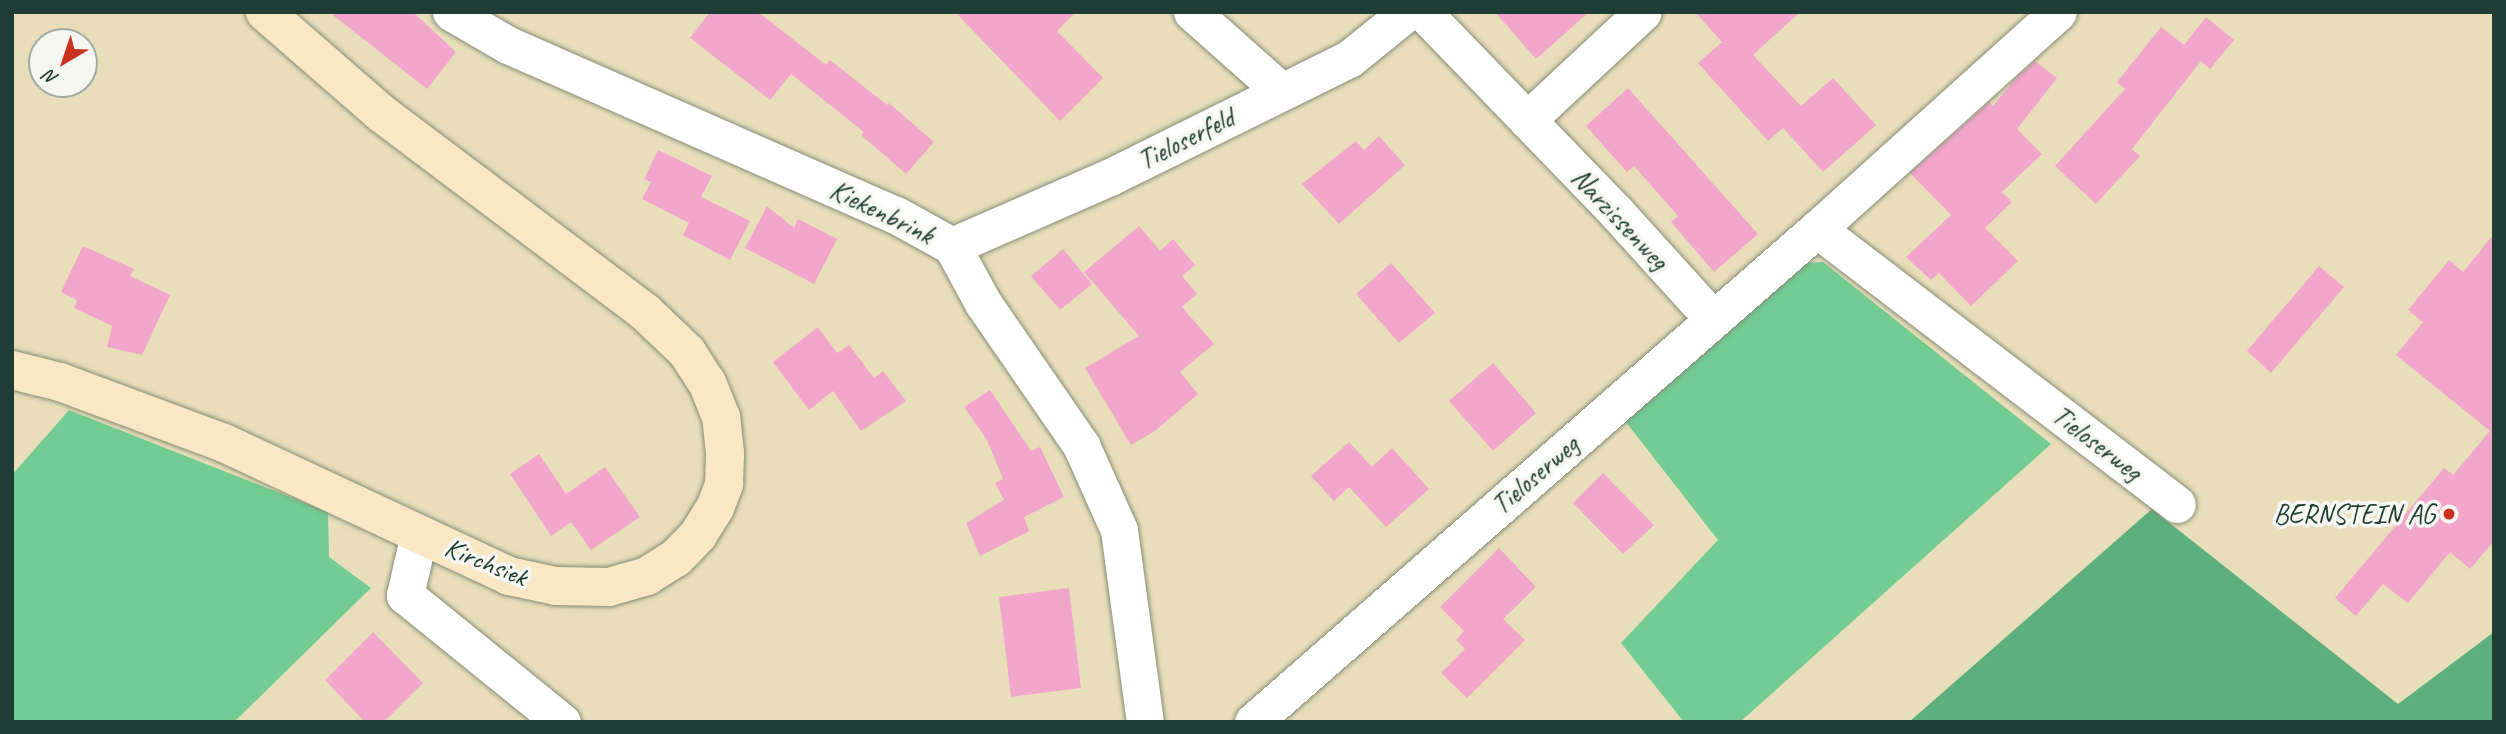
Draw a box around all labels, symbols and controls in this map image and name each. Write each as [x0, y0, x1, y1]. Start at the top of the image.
north arrow [28, 28, 98, 98]
text: N [39, 65, 63, 91]
street label: Tieloserfeld [1132, 101, 1240, 177]
street label: Narzissenweg [1564, 161, 1676, 277]
street label: Kiekenbrink [825, 173, 939, 251]
street label: Tieloserweg [2045, 398, 2149, 488]
street label: Tieloserweg [1485, 428, 1585, 522]
place label: BERNSTEIN AG [2273, 497, 2435, 531]
marker: BERNSTEIN AG [2441, 506, 2457, 522]
street label: Kirchsiek [440, 530, 532, 594]

